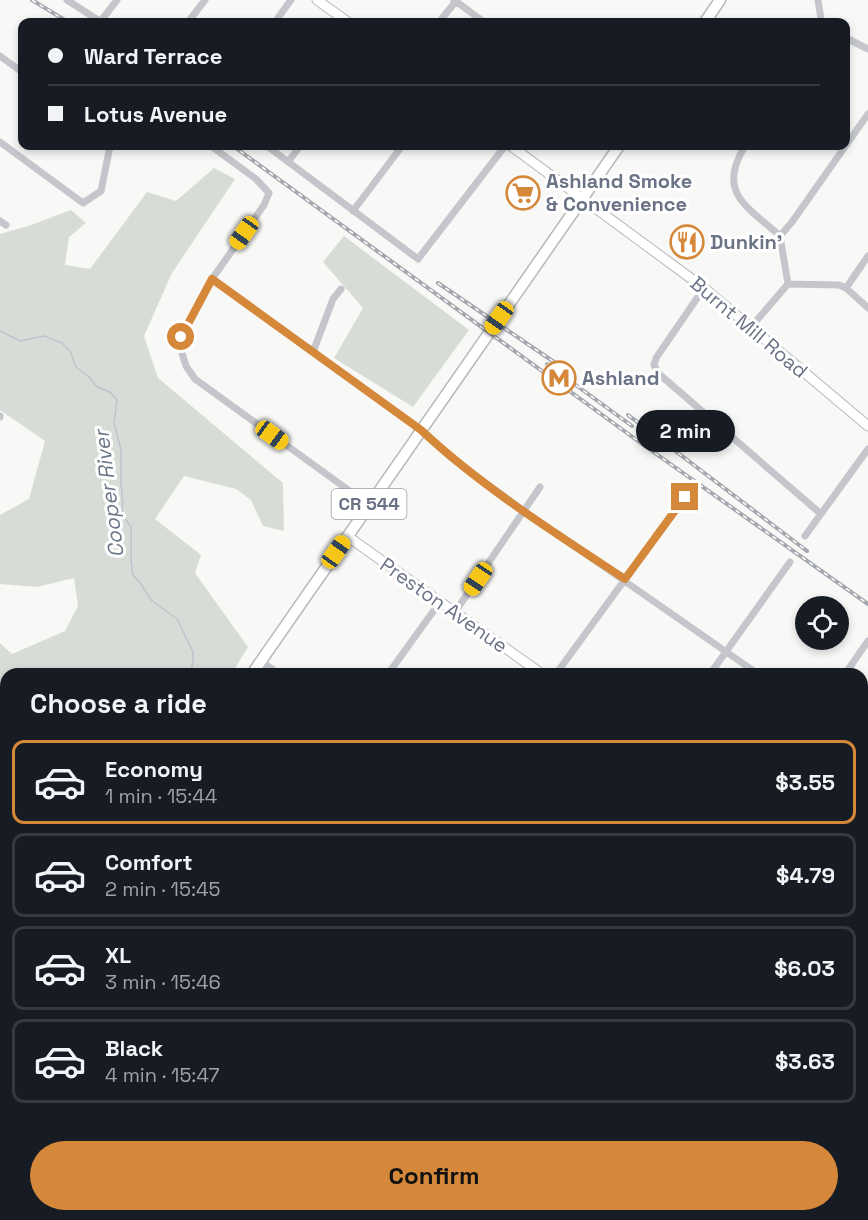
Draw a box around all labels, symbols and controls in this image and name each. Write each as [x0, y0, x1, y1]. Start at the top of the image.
text: Ward Terrace [84, 42, 222, 70]
text: Lotus Avenue [84, 100, 227, 128]
place label: Ashland Smoke & Convenience [546, 168, 692, 217]
supermarket icon: Ashland Smoke & Convenience [505, 175, 541, 211]
car [226, 213, 262, 253]
restaurant icon: Dunkin' [669, 224, 705, 260]
place label: Dunkin' [710, 229, 782, 255]
street label: Burnt Mill Road [685, 270, 813, 384]
car [481, 298, 517, 338]
route start [167, 323, 194, 350]
metro station icon: Ashland [541, 360, 577, 396]
place label: Ashland [582, 365, 659, 391]
callout: 2 min [636, 410, 734, 452]
car [252, 417, 292, 453]
text: 2 min [660, 418, 711, 444]
water label: Cooper River [87, 427, 130, 559]
route end [671, 483, 698, 510]
road number: CR 544 [332, 489, 406, 519]
car [318, 532, 354, 572]
street label: Preston Avenue [375, 551, 513, 659]
car [460, 559, 496, 599]
map controls [795, 596, 849, 650]
button: locate [795, 596, 849, 650]
text: Choose a ride [30, 686, 207, 721]
icon: car [33, 755, 87, 809]
text: Economy [105, 755, 203, 783]
text: $3.55 [775, 768, 835, 796]
text: 1 min · 15:44 [105, 783, 217, 809]
icon: car [33, 848, 87, 902]
text: Comfort [105, 848, 193, 876]
text: $4.79 [776, 861, 835, 889]
text: 2 min · 15:45 [105, 876, 220, 902]
icon: car [33, 941, 87, 995]
text: XL [105, 941, 131, 969]
text: $6.03 [774, 954, 835, 982]
text: 3 min · 15:46 [105, 969, 221, 995]
icon: car [33, 1034, 87, 1088]
text: Black [105, 1034, 163, 1062]
text: $3.63 [775, 1047, 835, 1075]
text: 4 min · 15:47 [105, 1062, 220, 1088]
button: Confirm [30, 1141, 838, 1210]

